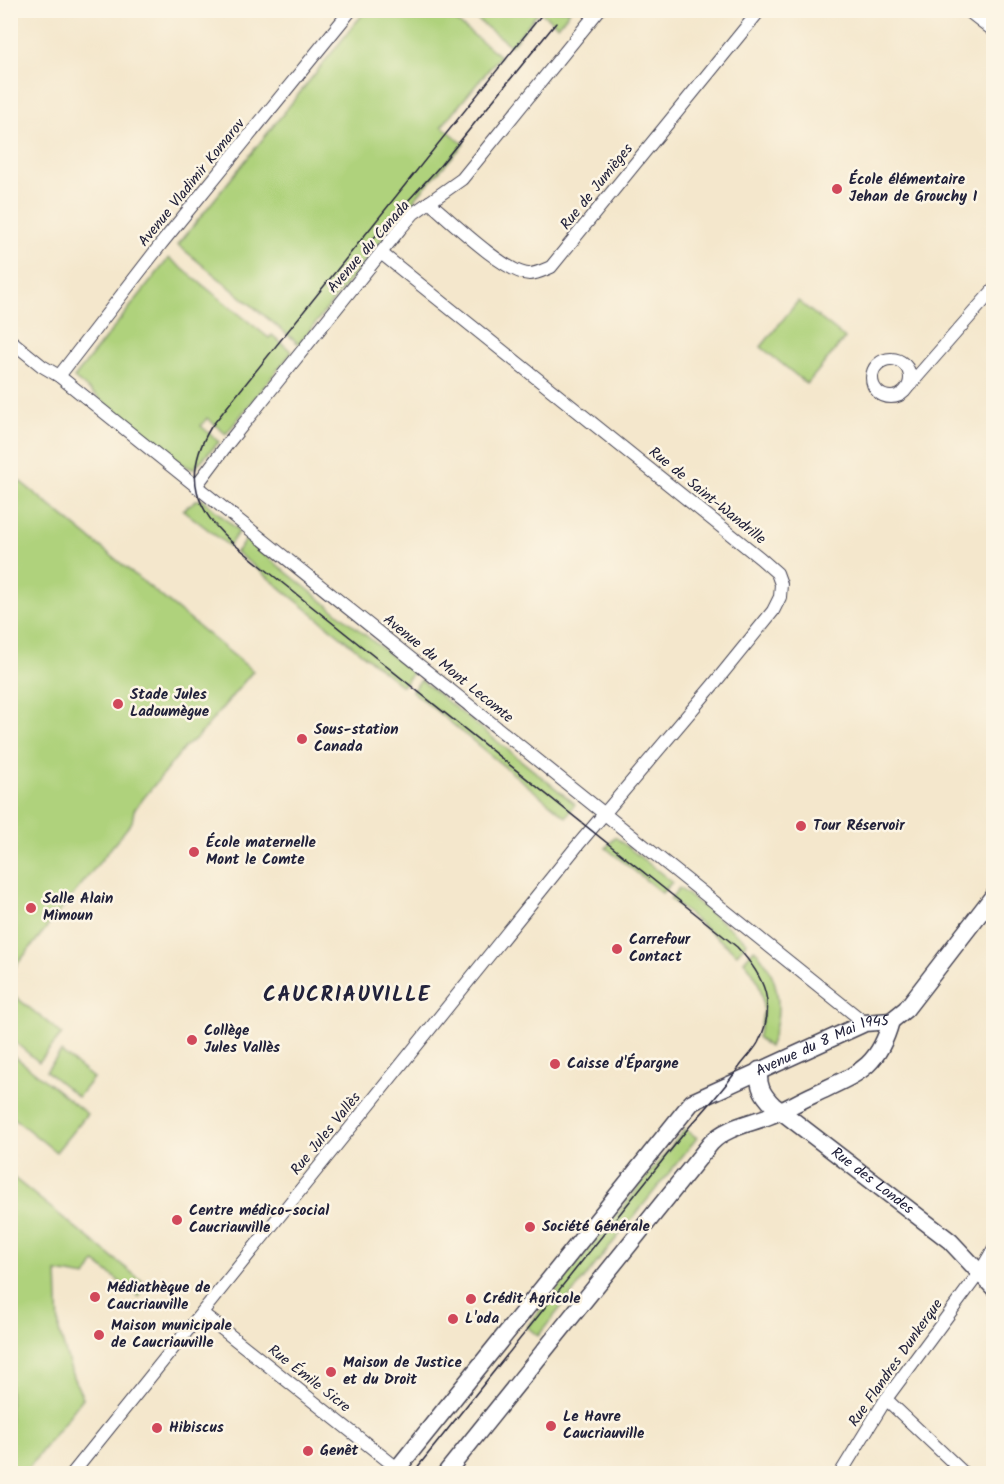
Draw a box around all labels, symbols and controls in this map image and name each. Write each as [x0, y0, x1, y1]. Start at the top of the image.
street label: Avenue Vladimir Komarov [133, 113, 252, 252]
street label: Rue de Jumièges [554, 138, 640, 236]
place label: École élémentaire Jehan de Grouchy I [849, 168, 978, 209]
marker: École élémentaire Jehan de Grouchy I [830, 182, 844, 196]
street label: Avenue du Canada [322, 195, 416, 299]
street label: Rue de Saint-Wandrille [643, 441, 771, 551]
street label: Avenue du Mont Lecomte [377, 609, 519, 730]
place label: Stade Jules Ladoumègue [130, 683, 210, 724]
marker: Stade Jules Ladoumègue [111, 697, 125, 711]
place label: Sous-station Canada [314, 718, 399, 759]
marker: Sous-station Canada [295, 732, 309, 746]
place label: Tour Réservoir [813, 814, 905, 838]
marker: Tour Réservoir [794, 819, 808, 833]
place label: École maternelle Mont le Comte [206, 831, 317, 872]
marker: École maternelle Mont le Comte [187, 845, 201, 859]
place label: Salle Alain Mimoun [43, 887, 113, 928]
marker: Salle Alain Mimoun [24, 901, 38, 915]
place label: Carrefour Contact [629, 928, 691, 969]
marker: Carrefour Contact [610, 942, 624, 956]
district label: CAUCRIAUVILLE [263, 979, 431, 1012]
street label: Avenue du 8 Mai 1945 [752, 1009, 891, 1083]
place label: Collège Jules Vallès [204, 1019, 280, 1060]
marker: Collège Jules Vallès [185, 1033, 199, 1047]
place label: Caisse d'Épargne [567, 1052, 679, 1076]
marker: Caisse d'Épargne [548, 1057, 562, 1071]
street label: Rue Jules Vallès [285, 1087, 368, 1181]
street label: Rue des Londes [825, 1141, 919, 1221]
place label: Centre médico-social Caucriauville [189, 1199, 329, 1240]
marker: Centre médico-social Caucriauville [170, 1213, 184, 1227]
place label: Société Générale [542, 1215, 650, 1239]
marker: Société Générale [523, 1220, 537, 1234]
place label: Médiathèque de Caucriauville [107, 1276, 211, 1317]
place label: Crédit Agricole [483, 1287, 581, 1311]
marker: Médiathèque de Caucriauville [88, 1290, 102, 1304]
marker: Crédit Agricole [464, 1292, 478, 1306]
street label: Rue Flandres Dunkerque [843, 1294, 949, 1432]
place label: L'oda [465, 1307, 499, 1331]
marker: L'oda [446, 1312, 460, 1326]
place label: Maison municipale de Caucriauville [111, 1314, 233, 1355]
marker: Maison municipale de Caucriauville [92, 1328, 106, 1342]
street label: Rue Émile Sicre [262, 1339, 356, 1419]
place label: Maison de Justice et du Droit [343, 1351, 463, 1392]
marker: Maison de Justice et du Droit [324, 1365, 338, 1379]
place label: Le Havre Caucriauville [563, 1405, 645, 1446]
place label: Hibiscus [169, 1416, 224, 1440]
marker: Le Havre Caucriauville [544, 1419, 558, 1433]
marker: Hibiscus [150, 1421, 164, 1435]
place label: Genêt [320, 1439, 358, 1463]
marker: Genêt [301, 1444, 315, 1458]

